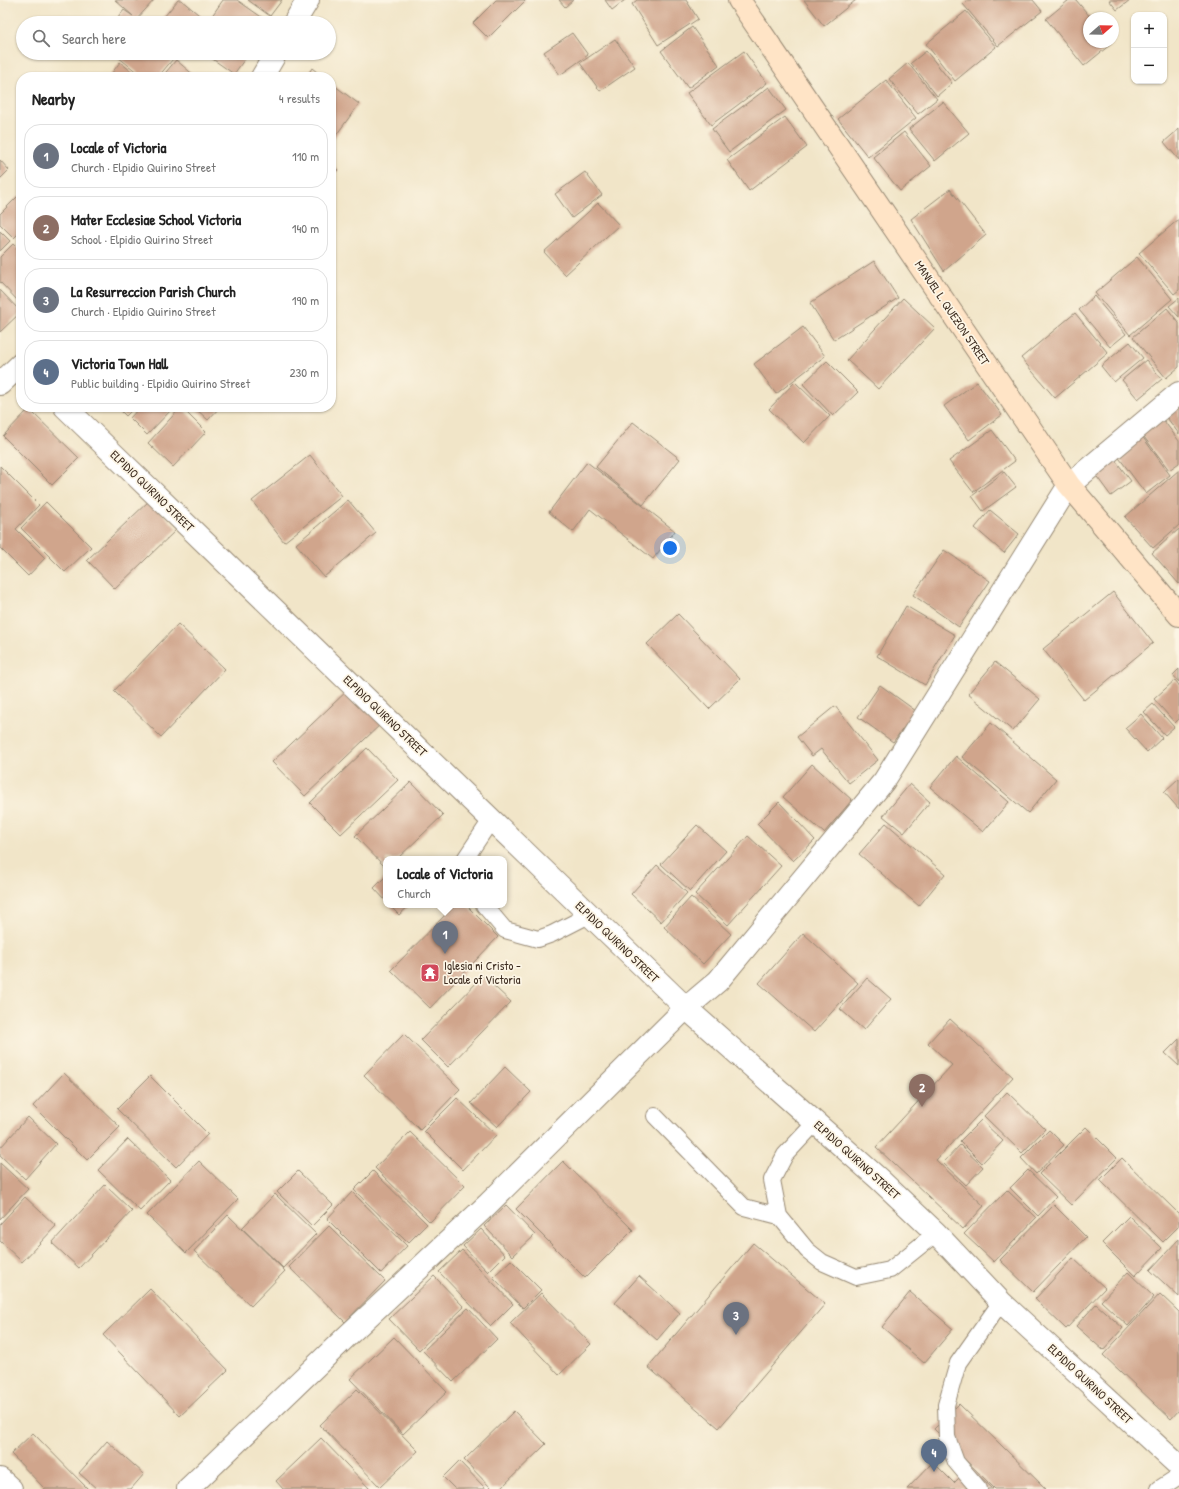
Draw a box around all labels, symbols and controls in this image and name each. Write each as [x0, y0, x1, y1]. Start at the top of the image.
north arrow [1083, 12, 1119, 48]
map controls [1131, 12, 1167, 84]
button: + [1131, 12, 1167, 48]
search box [16, 16, 336, 60]
icon: search [30, 27, 52, 49]
text: Search here [62, 28, 126, 49]
button: − [1131, 48, 1167, 84]
text: Nearby [32, 87, 75, 110]
text: 4 results [279, 89, 320, 107]
text: Locale of Victoria [71, 137, 166, 158]
text: 1 [44, 147, 48, 165]
text: 110 m [292, 147, 319, 165]
text: Church · Elpidio Quirino Street [71, 158, 216, 176]
text: Mater Ecclesiae School Victoria [71, 209, 241, 230]
text: 2 [43, 219, 49, 237]
text: 140 m [292, 219, 319, 237]
text: School · Elpidio Quirino Street [71, 230, 213, 248]
street label: MANUEL L. QUEZON STREET [911, 257, 994, 369]
text: La Resurreccion Parish Church [71, 281, 235, 302]
text: 3 [43, 291, 49, 309]
text: 190 m [292, 291, 319, 309]
text: Church · Elpidio Quirino Street [71, 302, 216, 320]
text: Victoria Town Hall [71, 353, 168, 374]
text: 4 [44, 363, 48, 381]
text: 230 m [289, 363, 319, 381]
text: Public building · Elpidio Quirino Street [71, 374, 250, 392]
street label: ELPIDIO QUIRINO STREET [107, 446, 198, 535]
your location [660, 538, 680, 558]
street label: ELPIDIO QUIRINO STREET [340, 671, 431, 760]
popup [383, 856, 507, 908]
text: Locale of Victoria [397, 863, 493, 884]
text: Church [397, 884, 431, 902]
street label: ELPIDIO QUIRINO STREET [572, 897, 663, 986]
pin: 1 [432, 921, 458, 954]
place label: Iglesia ni Cristo - Locale of Victoria [444, 957, 521, 988]
temple icon: Iglesia ni Cristo - Locale of Victoria [419, 962, 441, 984]
pin: 2 [909, 1074, 935, 1107]
street label: ELPIDIO QUIRINO STREET [811, 1116, 904, 1203]
pin: 3 [723, 1302, 749, 1335]
street label: ELPIDIO QUIRINO STREET [1044, 1340, 1137, 1428]
pin: 4 [921, 1439, 947, 1472]

